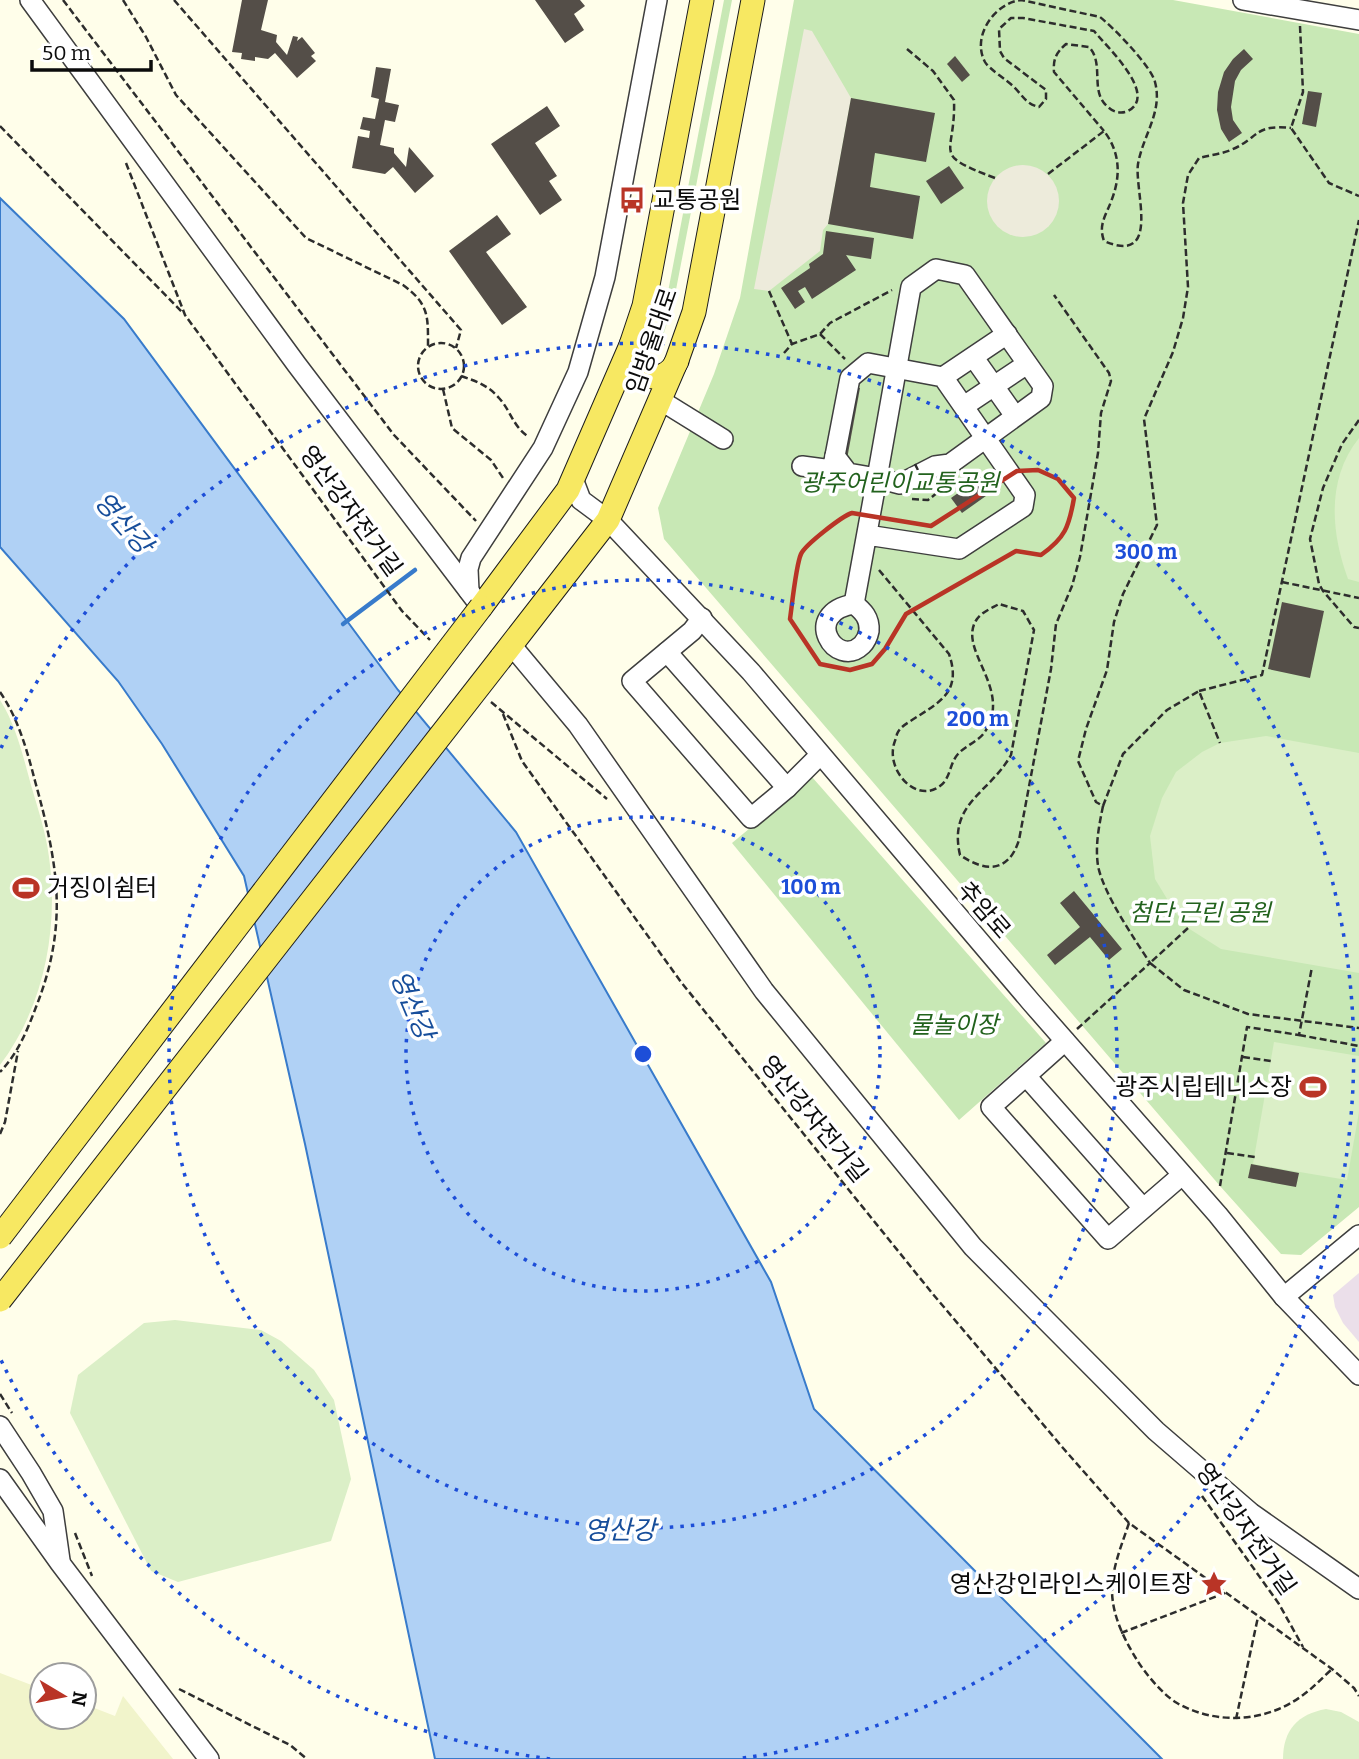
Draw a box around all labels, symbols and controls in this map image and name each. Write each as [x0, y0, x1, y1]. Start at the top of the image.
scale bar [32, 28, 150, 72]
text: 50 m [42, 40, 91, 66]
bus stop icon: 교통공원 [617, 185, 647, 215]
place label: 교통공원 [653, 186, 741, 214]
street label: 임방울대로 [621, 284, 683, 398]
street label: 영산강자전거길 [294, 440, 408, 582]
park label: 광주어린이교통공원 [801, 469, 1001, 497]
water label: 영산강 [88, 486, 160, 563]
text: 300 m [1115, 539, 1177, 565]
text: 200 m [947, 706, 1009, 732]
sports icon: 거징이쉼터 [11, 873, 41, 903]
place label: 거징이쉼터 [47, 874, 157, 902]
text: 100 m [781, 874, 841, 900]
street label: 추암로 [952, 876, 1016, 944]
park label: 첨단 근린 공원 [1129, 899, 1273, 927]
water label: 영산강 [384, 966, 441, 1047]
park label: 물놀이장 [910, 1011, 1001, 1039]
centre of rings [631, 1042, 655, 1066]
street label: 영산강자전거길 [754, 1050, 874, 1188]
sports icon: 광주시립테니스장 [1298, 1072, 1328, 1102]
place label: 광주시립테니스장 [1115, 1073, 1292, 1101]
street label: 영산강자전거길 [1190, 1458, 1302, 1600]
water label: 영산강 [584, 1515, 659, 1546]
place icon: 영산강인라인스케이트장 [1199, 1569, 1229, 1599]
place label: 영산강인라인스케이트장 [950, 1570, 1193, 1598]
north arrow [28, 1661, 98, 1731]
text: N [67, 1690, 92, 1708]

